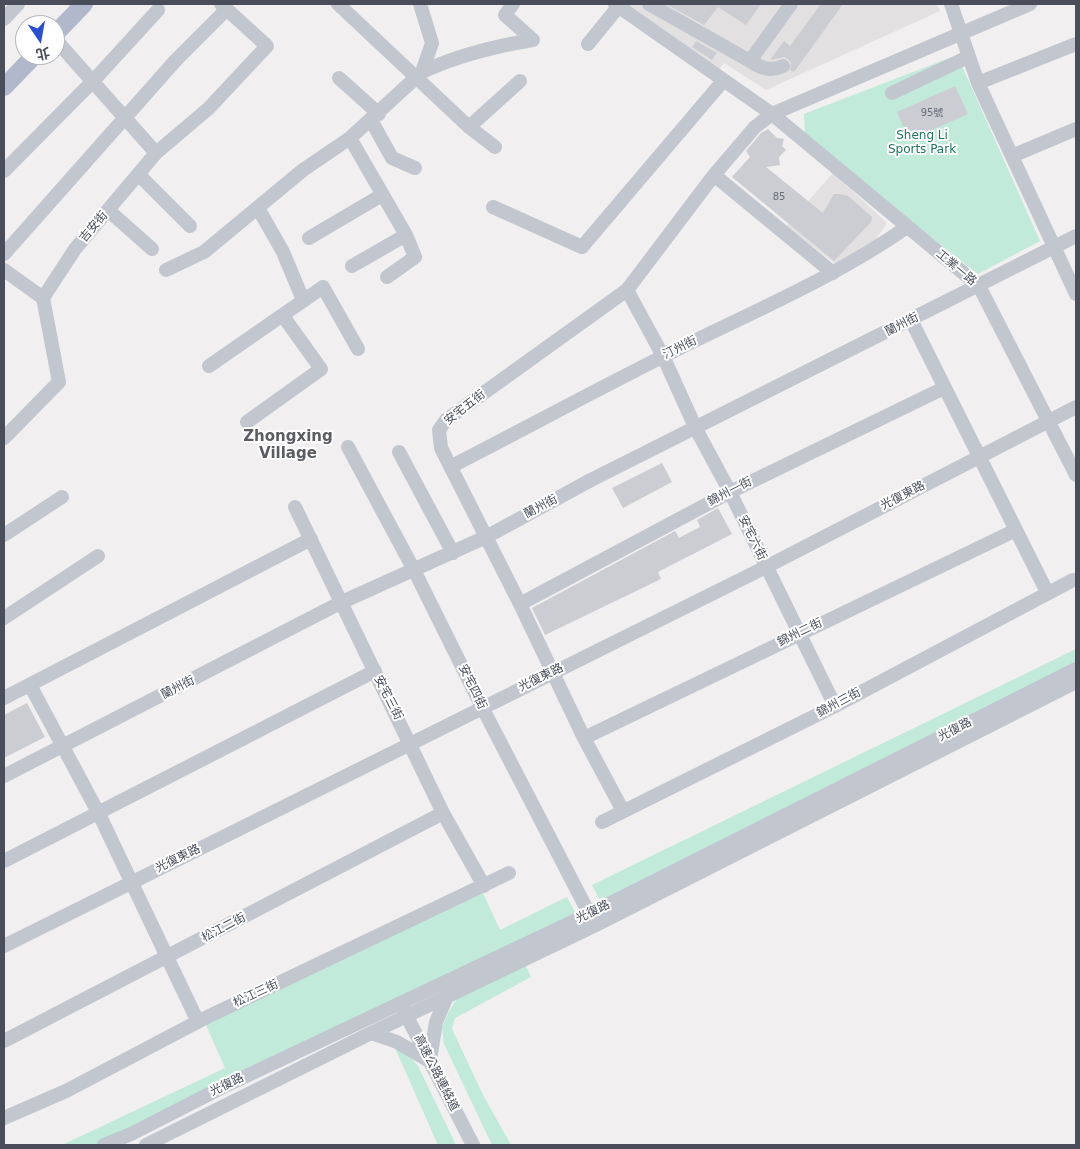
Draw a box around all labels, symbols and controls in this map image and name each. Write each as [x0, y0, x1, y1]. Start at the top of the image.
north arrow [15, 15, 65, 65]
text: 北 [34, 44, 51, 63]
house number: 95號 [921, 107, 943, 119]
park label: Sheng Li Sports Park [888, 129, 956, 157]
house number: 85 [773, 191, 785, 203]
street label: 吉安街 [77, 209, 111, 245]
street label: 工業一路 [933, 247, 979, 289]
street label: 蘭州街 [883, 310, 921, 340]
street label: 汀州街 [661, 334, 699, 362]
street label: 安宅五街 [442, 388, 488, 428]
district label: Zhongxing Village [243, 428, 333, 463]
street label: 錦州一街 [705, 475, 755, 509]
street label: 光復東路 [878, 479, 928, 513]
street label: 蘭州街 [522, 492, 560, 522]
street label: 安宅六街 [735, 513, 769, 563]
street label: 錦州二街 [775, 616, 825, 650]
street label: 光復東路 [516, 661, 566, 695]
street label: 安宅四街 [455, 662, 489, 712]
street label: 蘭州街 [159, 673, 197, 703]
street label: 安宅三街 [371, 673, 405, 723]
street label: 錦州三街 [814, 685, 864, 721]
street label: 光復路 [936, 715, 974, 745]
street label: 光復東路 [153, 842, 203, 876]
street label: 光復路 [574, 898, 612, 926]
street label: 松江二街 [199, 910, 249, 946]
street label: 松江三街 [231, 977, 281, 1011]
street label: 高速公路連絡道 [411, 1032, 461, 1114]
street label: 光復路 [208, 1071, 246, 1099]

